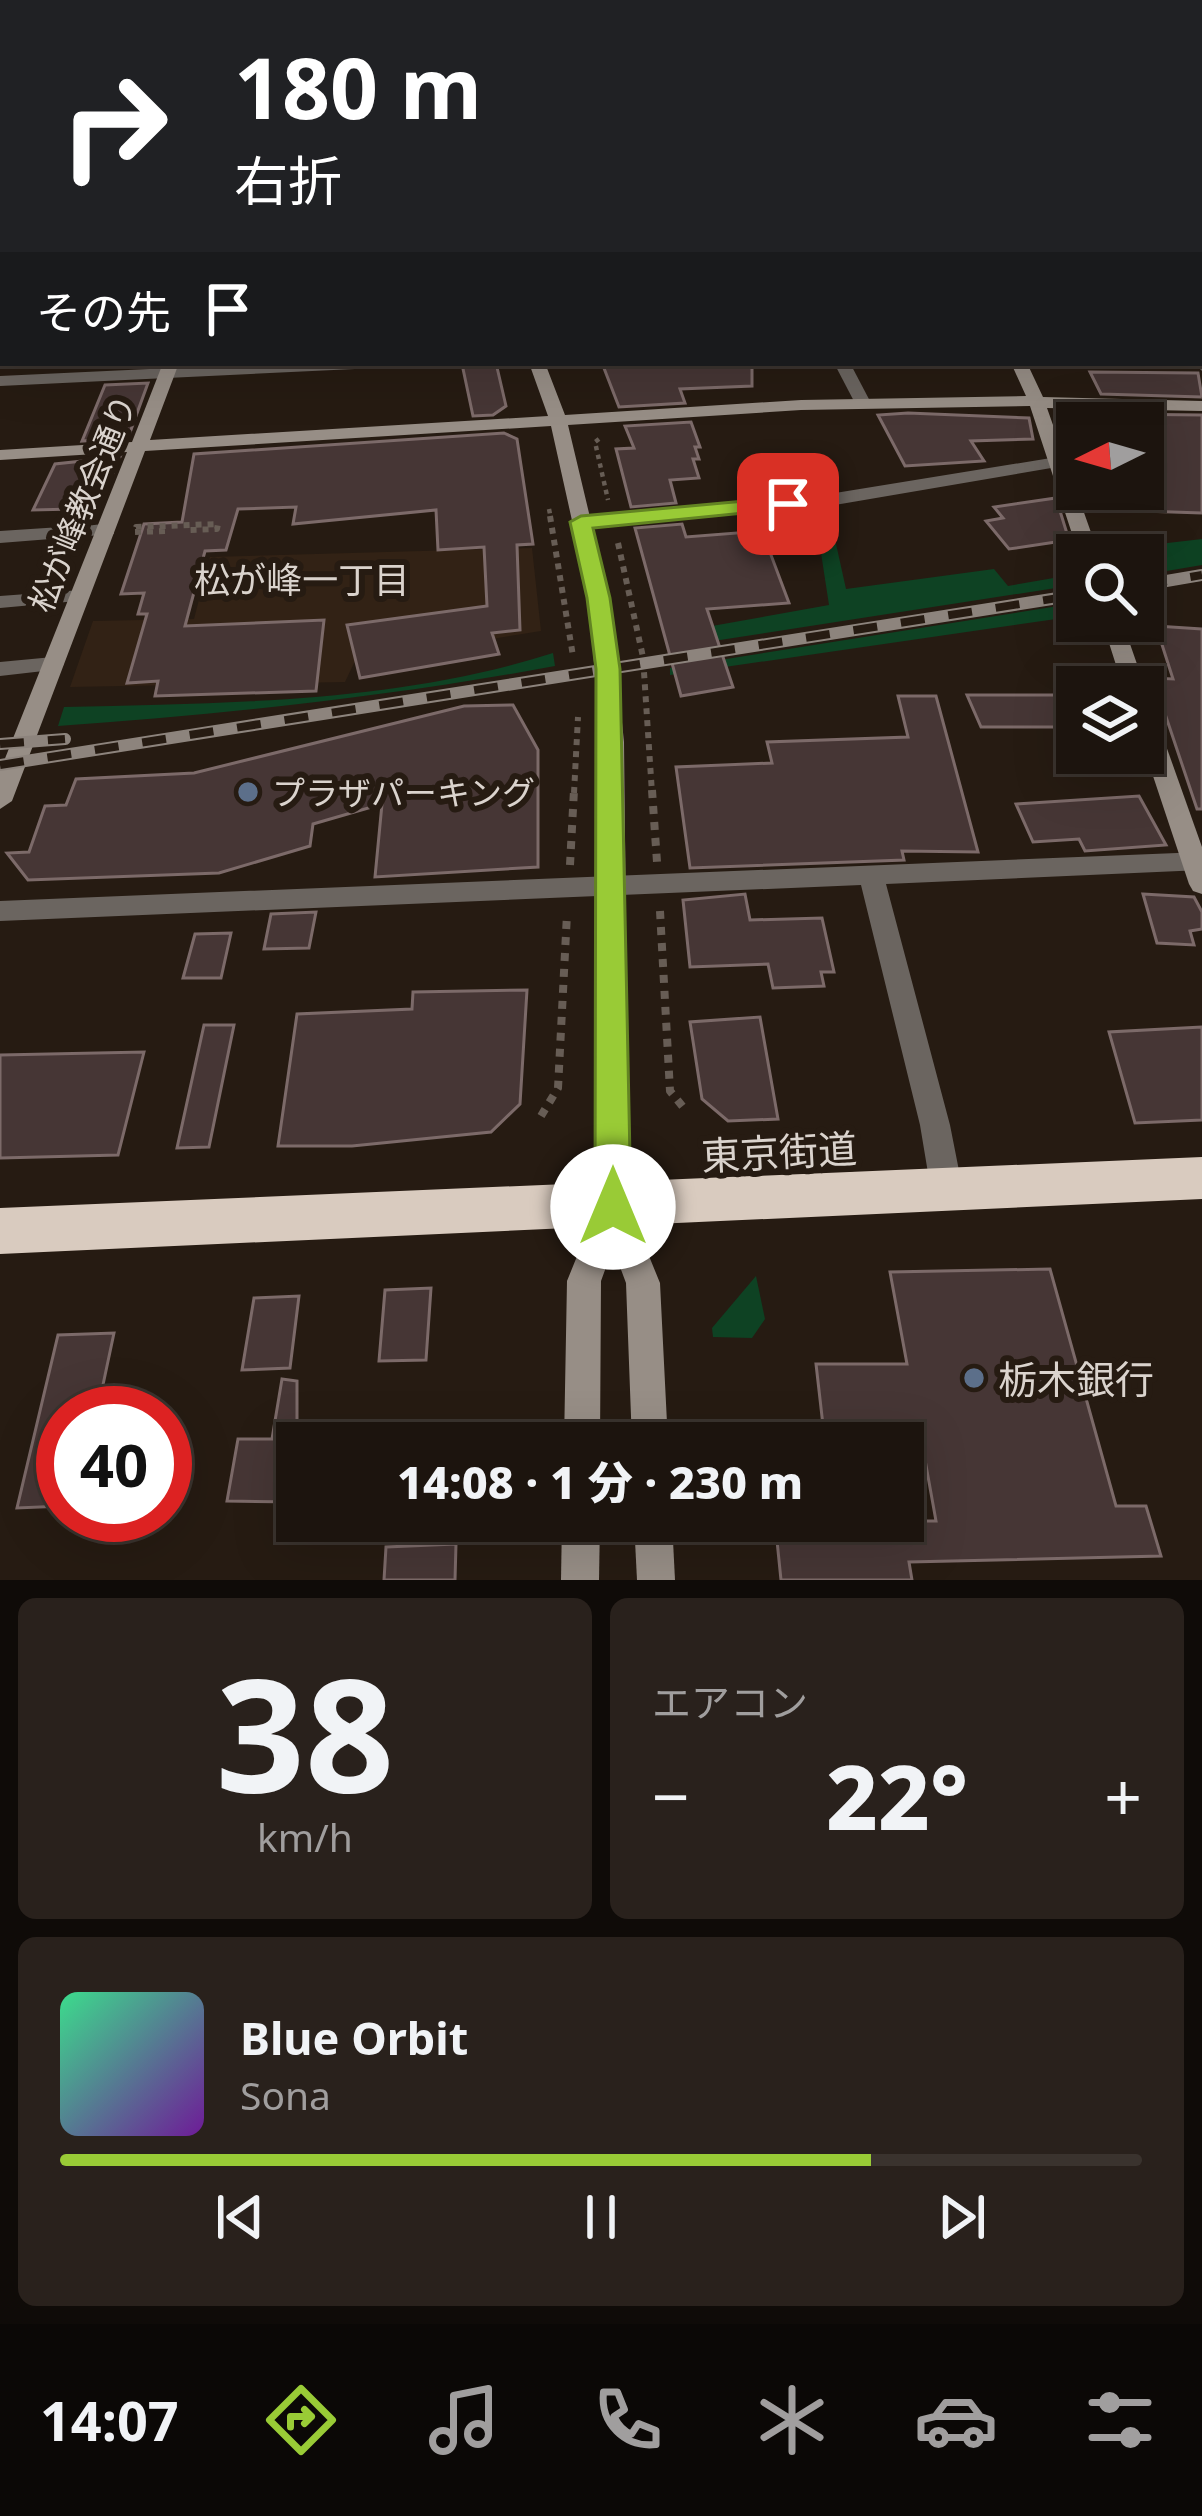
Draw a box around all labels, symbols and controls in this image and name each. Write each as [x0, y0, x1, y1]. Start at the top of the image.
text: 180 m [234, 29, 482, 144]
icon: right [36, 48, 192, 204]
text: 右折 [234, 143, 342, 217]
icon: arrive [195, 276, 261, 342]
text: その先 [36, 281, 171, 342]
street label: 松が峰教会通り [18, 387, 146, 619]
north arrow [1056, 402, 1164, 510]
map controls [1056, 402, 1164, 774]
pin [737, 453, 839, 555]
icon: arrive [755, 471, 821, 537]
button: search [1056, 534, 1164, 642]
district label: 松が峰一丁目 [194, 555, 410, 604]
button: layers [1056, 666, 1164, 774]
place label: プラザパーキング [272, 770, 535, 815]
marker: プラザパーキング [235, 779, 261, 805]
street label: 東京街道 [700, 1120, 858, 1182]
position arrow [550, 1144, 676, 1270]
place label: 栃木銀行 [998, 1352, 1154, 1405]
marker: 栃木銀行 [961, 1365, 987, 1391]
speed limit sign: 40 [36, 1386, 192, 1542]
text: 14:08 · 1 分 · 230 m [397, 1451, 803, 1512]
text: 38 [216, 1625, 394, 1838]
text: エアコン [652, 1675, 808, 1728]
text: 22° [826, 1734, 968, 1856]
text: − [652, 1750, 690, 1840]
text: + [1104, 1750, 1142, 1840]
text: km/h [257, 1810, 353, 1863]
text: Blue Orbit [240, 2007, 468, 2068]
text: Sona [240, 2068, 331, 2121]
icon: previous [207, 2184, 273, 2250]
icon: pause [568, 2184, 634, 2250]
icon: next [929, 2184, 995, 2250]
icon: directions [259, 2378, 343, 2462]
icon: music [422, 2378, 506, 2462]
icon: phone [586, 2378, 670, 2462]
icon: climate [750, 2378, 834, 2462]
icon: car [914, 2378, 998, 2462]
icon: filters [1078, 2378, 1162, 2462]
text: 14:07 [40, 2383, 179, 2457]

